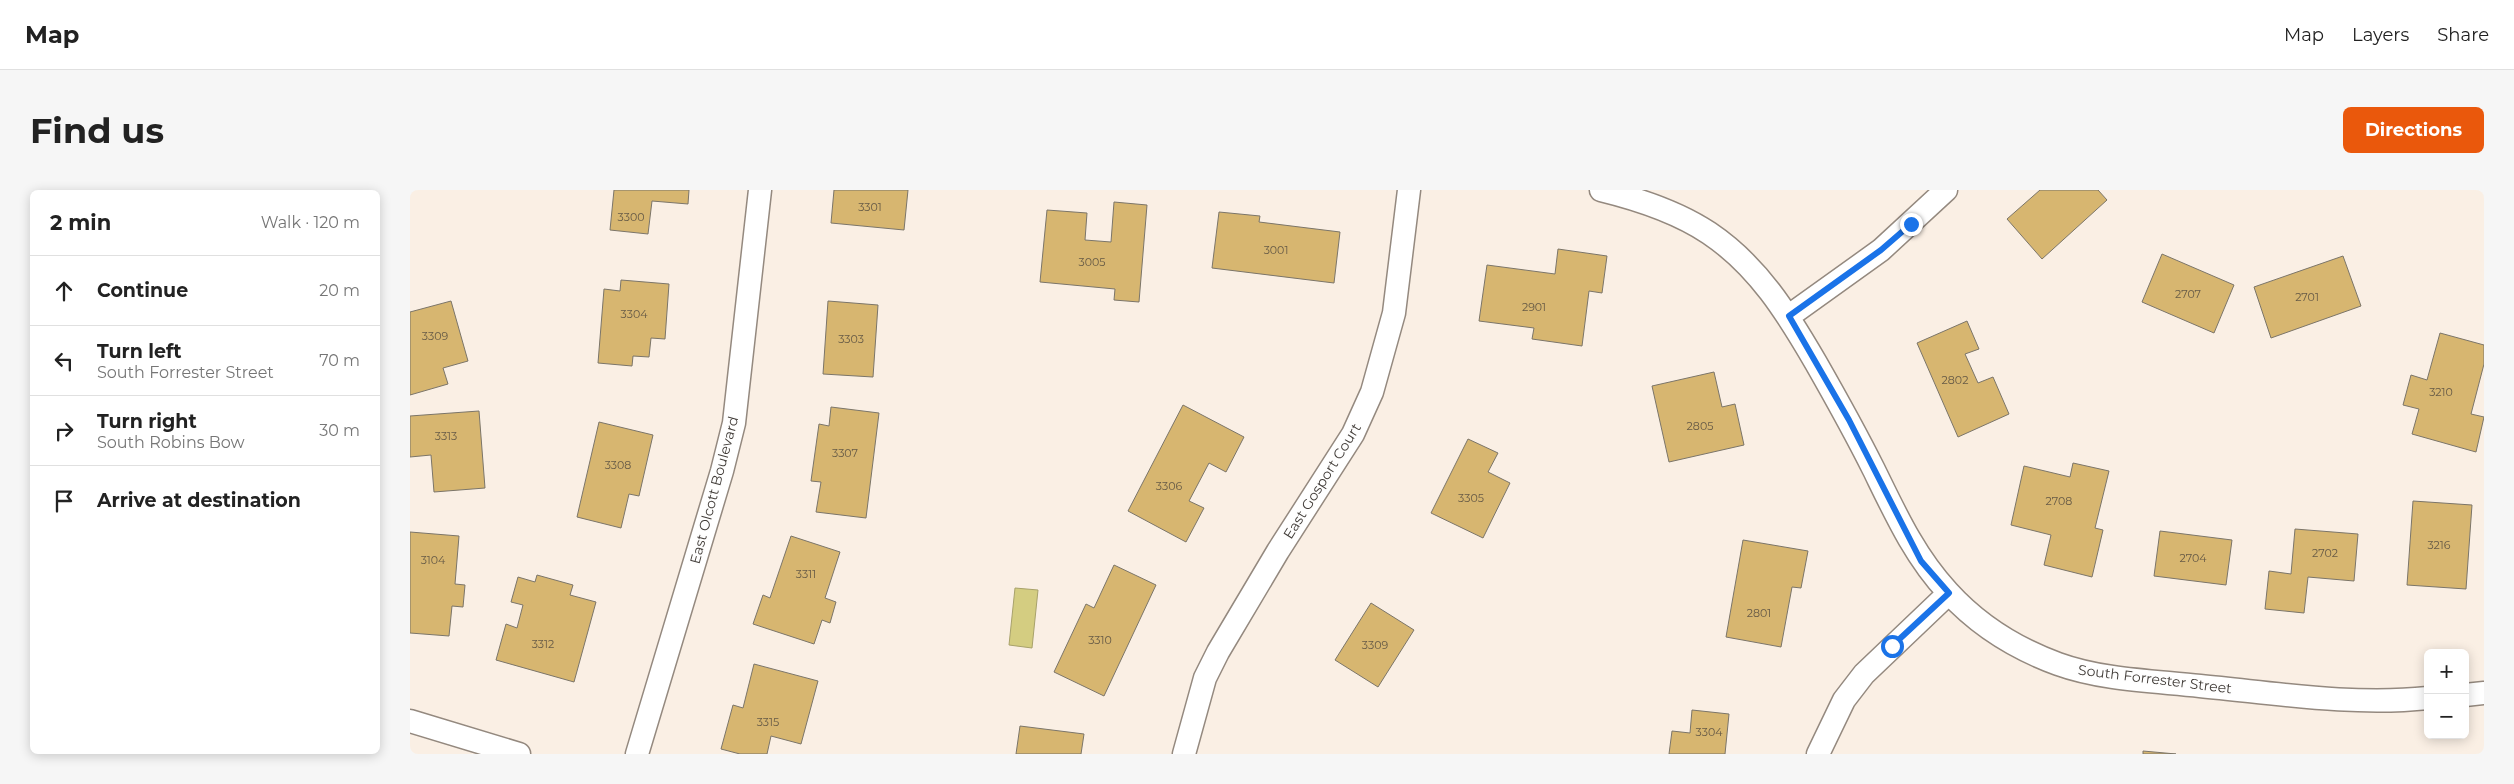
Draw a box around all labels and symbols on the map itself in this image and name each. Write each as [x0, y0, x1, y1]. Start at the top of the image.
house number: 3301 [858, 200, 882, 214]
house number: 3300 [618, 210, 644, 224]
route end [1900, 213, 1923, 236]
house number: 3001 [1264, 243, 1288, 257]
house number: 3005 [1079, 255, 1106, 269]
house number: 2707 [2175, 287, 2201, 301]
house number: 2701 [2295, 290, 2319, 304]
house number: 2901 [1522, 300, 1546, 314]
house number: 3304 [621, 307, 648, 321]
house number: 3309 [422, 329, 448, 343]
house number: 3303 [838, 332, 864, 346]
house number: 2802 [1942, 373, 1968, 387]
house number: 3210 [2429, 385, 2453, 399]
street label: East Olcott Boulevard [686, 414, 742, 566]
house number: 2805 [1687, 419, 1713, 433]
street label: East Gosport Court [1279, 420, 1365, 542]
house number: 3313 [435, 429, 457, 443]
house number: 3307 [832, 446, 858, 460]
house number: 3308 [605, 458, 631, 472]
house number: 3306 [1156, 479, 1182, 493]
house number: 3305 [1458, 491, 1484, 505]
house number: 2708 [2046, 494, 2072, 508]
house number: 3216 [2427, 538, 2451, 552]
house number: 2702 [2312, 546, 2338, 560]
house number: 2704 [2179, 551, 2207, 565]
house number: 3104 [421, 553, 446, 567]
house number: 3311 [796, 567, 816, 581]
house number: 2801 [1747, 606, 1771, 620]
house number: 3310 [1088, 633, 1112, 647]
route start [1881, 635, 1904, 658]
house number: 3312 [532, 637, 554, 651]
house number: 3309 [1362, 638, 1388, 652]
street label: South Forrester Street [2077, 661, 2233, 697]
house number: 3315 [757, 715, 779, 729]
house number: 3304 [1696, 725, 1723, 739]

